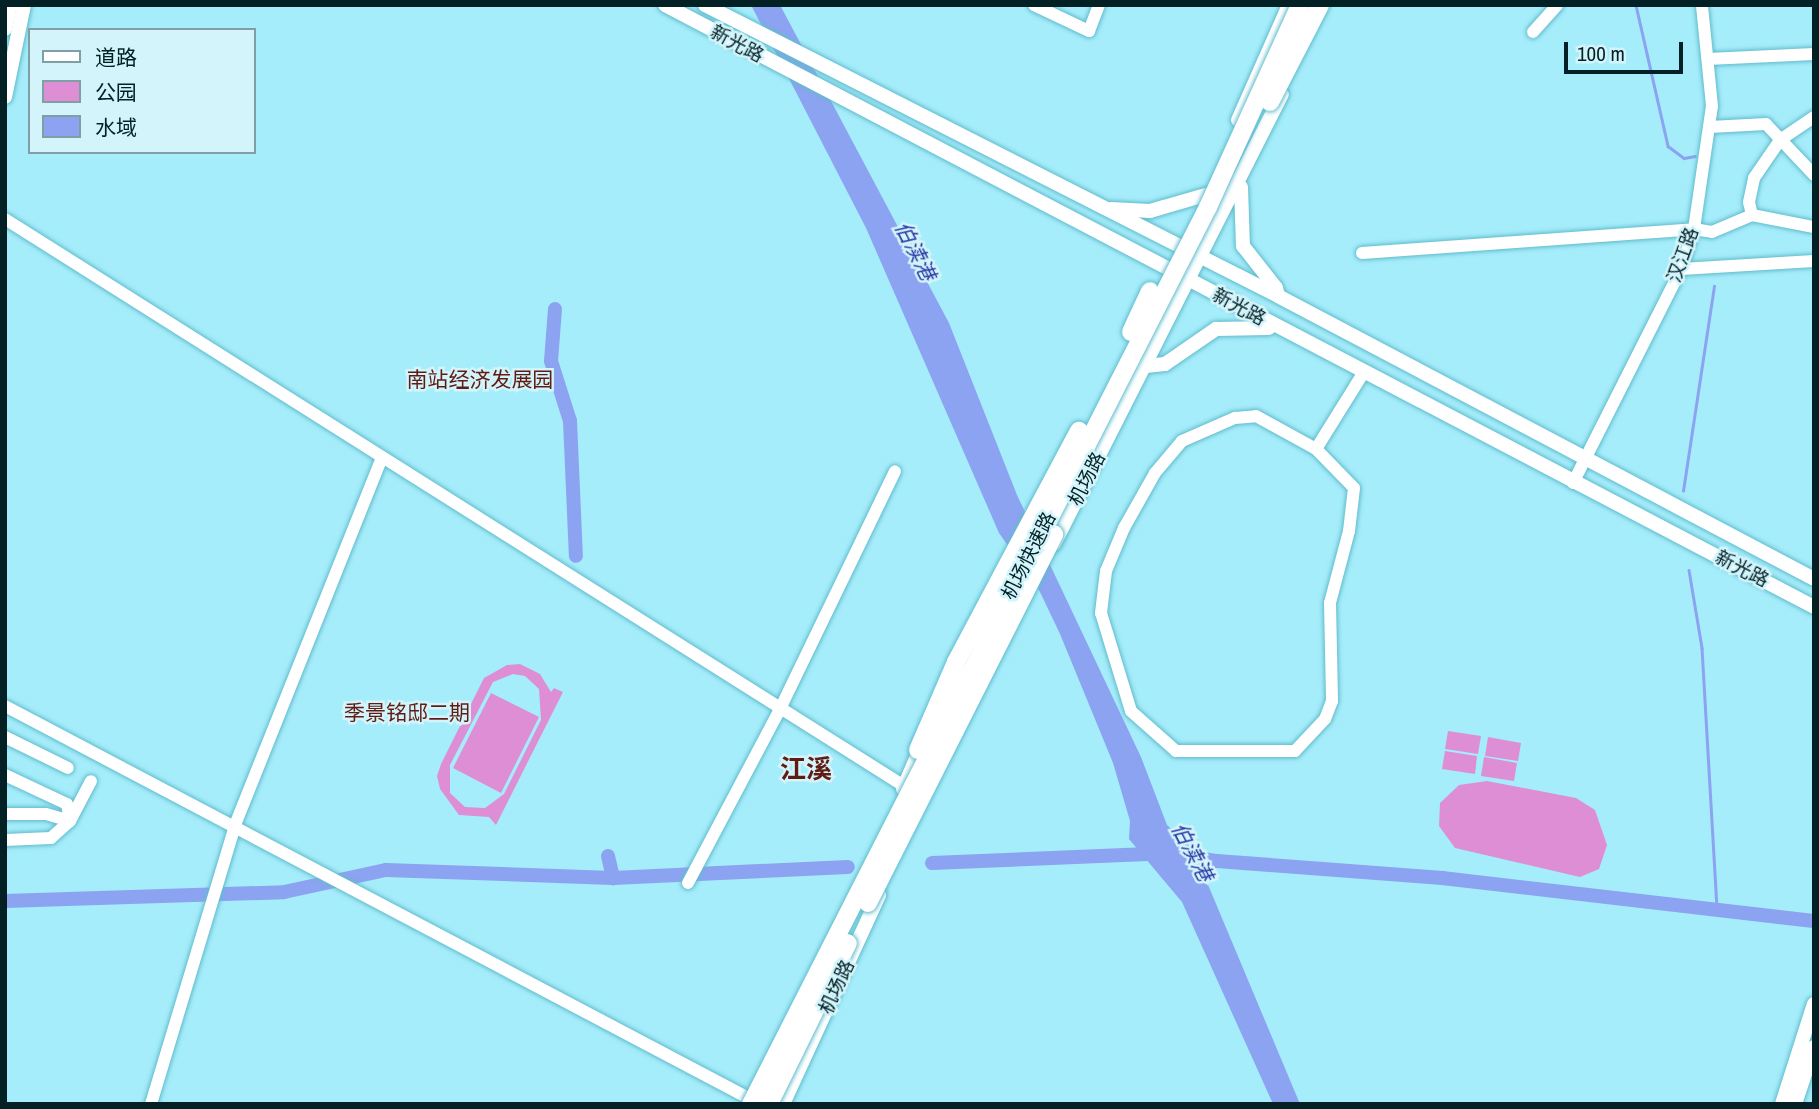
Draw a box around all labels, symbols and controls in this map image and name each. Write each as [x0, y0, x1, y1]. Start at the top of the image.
street label: 新光路 [706, 21, 768, 67]
legend [28, 28, 256, 154]
scale bar [1567, 28, 1686, 72]
text: 100 m [1577, 39, 1625, 68]
text: 道路 [95, 43, 137, 72]
text: 公园 [95, 78, 137, 107]
text: 水域 [95, 113, 137, 142]
water label: 伯渎港 [889, 217, 941, 285]
street label: 汉江路 [1663, 224, 1703, 286]
street label: 新光路 [1208, 284, 1270, 330]
district label: 南站经济发展园 [407, 367, 553, 393]
street label: 机场路 [1064, 448, 1110, 510]
street label: 机场快速路 [997, 509, 1061, 603]
street label: 新光路 [1711, 546, 1773, 592]
district label: 季景铭邸二期 [344, 700, 470, 726]
district label: 江溪 [780, 753, 832, 785]
water label: 伯渎港 [1166, 818, 1218, 886]
street label: 机场路 [815, 956, 859, 1018]

